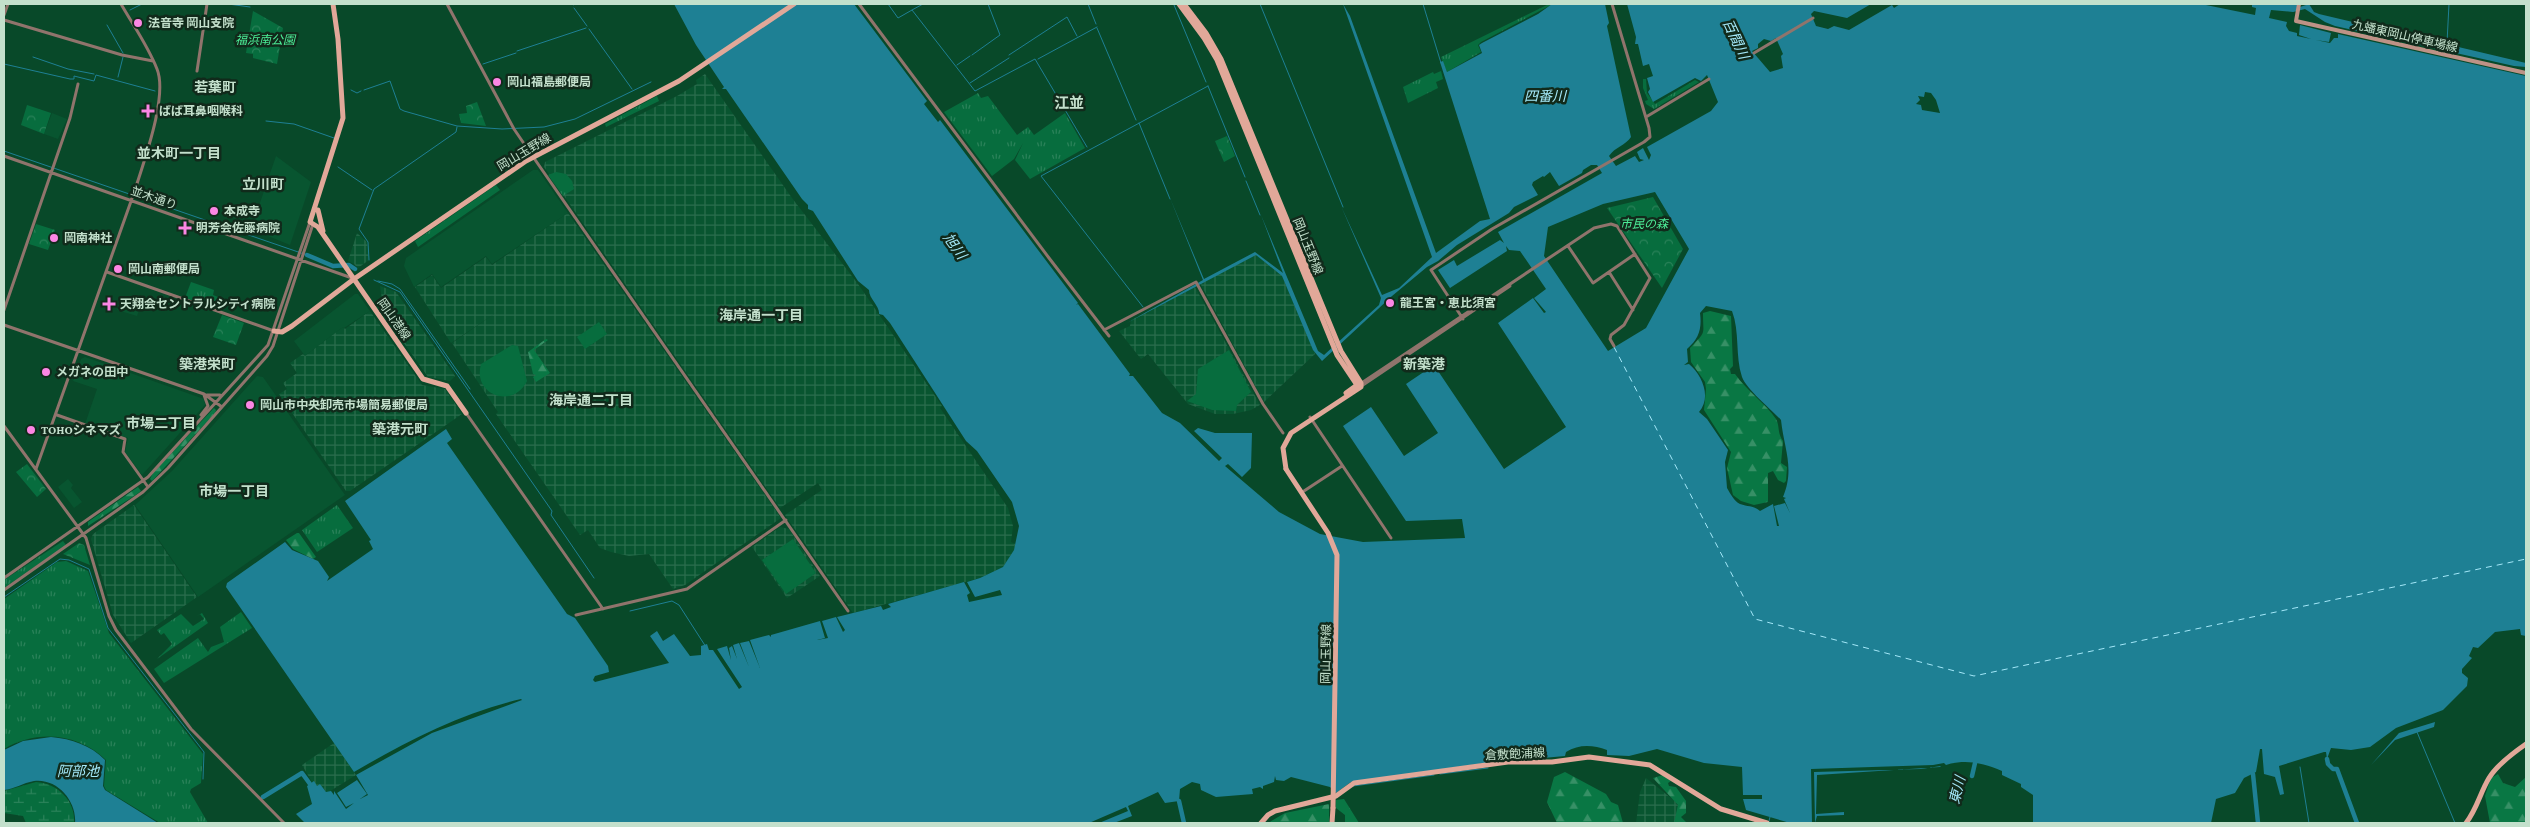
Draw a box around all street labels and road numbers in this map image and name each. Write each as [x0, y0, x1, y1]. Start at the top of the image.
street label: 九蟠東岡山停車場線 [2351, 17, 2459, 55]
street label: 岡山玉野線 [495, 131, 553, 173]
street label: 並木通り [129, 184, 179, 212]
street label: 岡山玉野線 [1290, 216, 1326, 276]
street label: 岡山港線 [374, 295, 414, 343]
street label: 岡山玉野線 [1318, 624, 1334, 684]
street label: 倉敷飽浦線 [1485, 745, 1545, 763]

